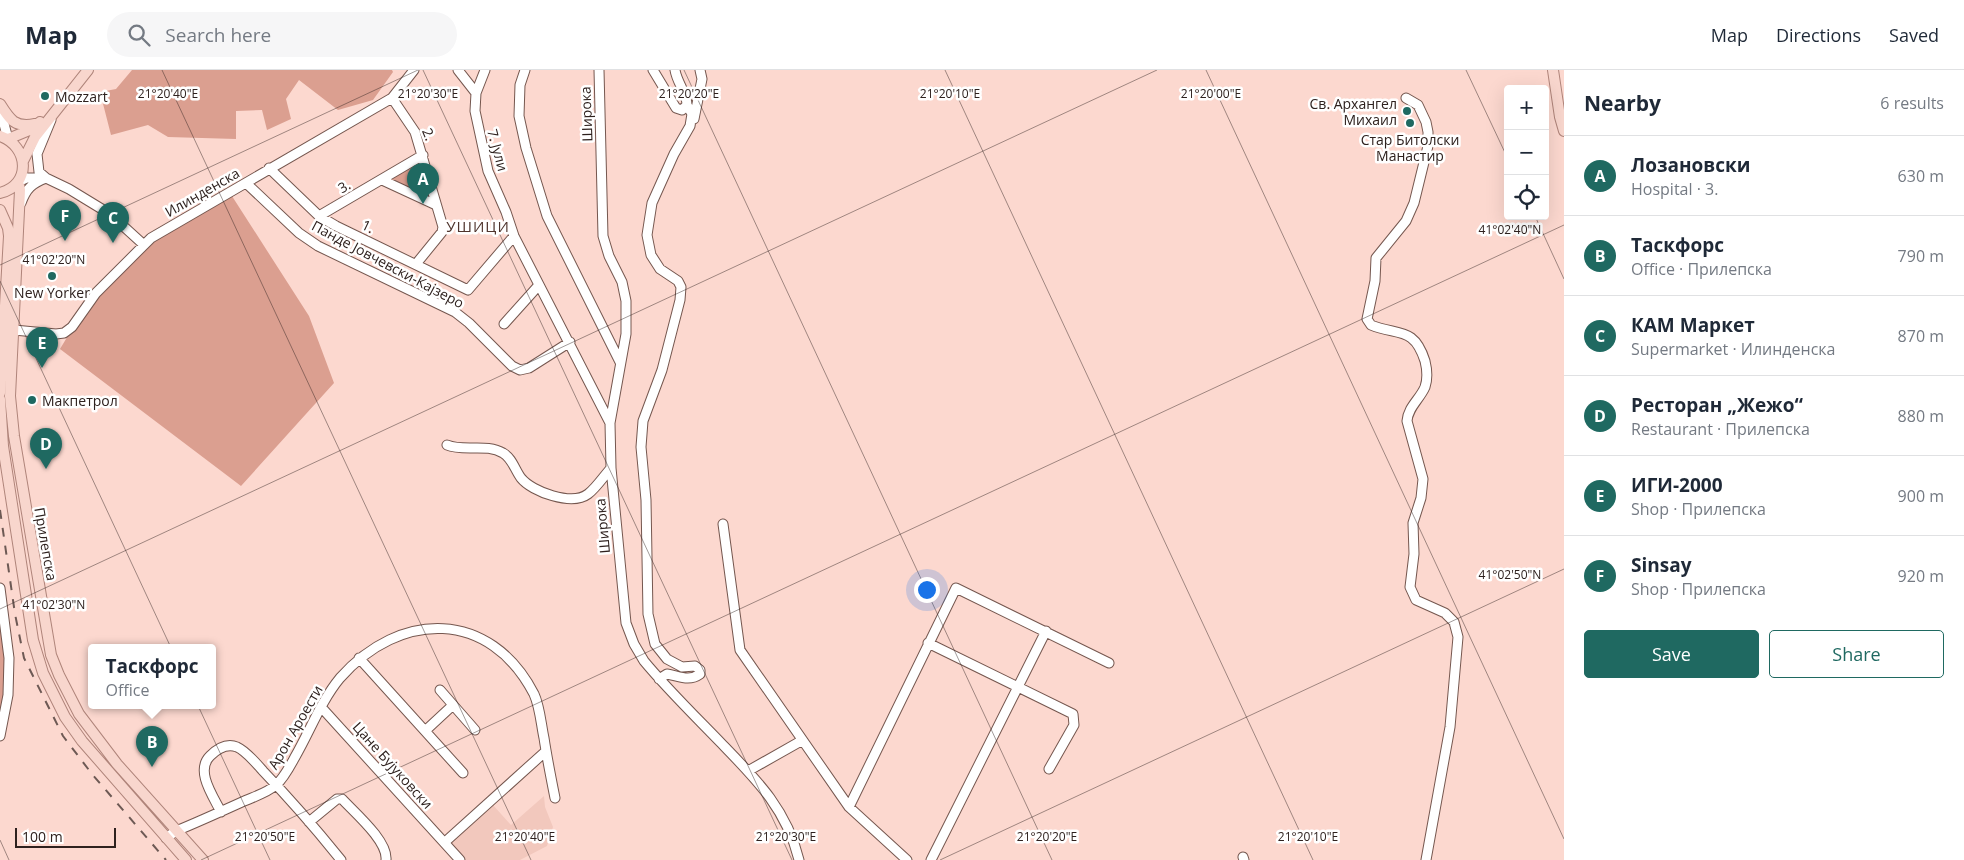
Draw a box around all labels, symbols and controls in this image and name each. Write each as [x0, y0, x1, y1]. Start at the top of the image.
search box [107, 12, 457, 57]
text: Map [25, 18, 77, 51]
icon: search [125, 21, 153, 49]
text: Search here [165, 22, 271, 48]
text: Map [1711, 23, 1748, 47]
text: Directions [1776, 23, 1861, 47]
text: Saved [1889, 23, 1939, 47]
text: 21°20'40"E [138, 85, 198, 102]
text: 21°20'30"E [398, 85, 458, 102]
text: 21°20'20"E [659, 85, 719, 102]
text: 21°20'10"E [920, 85, 980, 102]
text: 21°20'00"E [1181, 85, 1241, 102]
map controls [1504, 85, 1549, 220]
button: + [1504, 85, 1549, 130]
street label: Широка [576, 86, 596, 142]
place label: Mozzart [55, 87, 108, 106]
text: Nearby [1584, 89, 1661, 117]
marker: Mozzart [39, 90, 51, 102]
text: 6 results [1880, 92, 1944, 114]
place label: Св. Архангел Михаил [1310, 94, 1397, 129]
marker: Св. Архангел Михаил [1401, 105, 1413, 117]
marker: Стар Битолски Манастир [1404, 117, 1416, 129]
street label: 2. [418, 125, 440, 143]
street label: 7. Јули [483, 127, 513, 173]
place label: Стар Битолски Манастир [1361, 130, 1459, 165]
button: − [1504, 130, 1549, 175]
text: Лозановски [1631, 152, 1750, 178]
street label: Илинденска [161, 163, 243, 221]
pin: A [407, 163, 439, 204]
text: A [1594, 165, 1606, 187]
text: 630 m [1898, 165, 1944, 187]
street label: 3. [334, 175, 354, 197]
button: locate [1504, 175, 1549, 220]
text: Hospital · 3. [1631, 178, 1718, 200]
pin: F [49, 200, 81, 241]
pin: C [97, 202, 129, 243]
street label: 1. [359, 215, 377, 237]
street label: Панде Јовчевски-Кајзеро [309, 216, 467, 312]
district label: УШИЦИ [446, 216, 510, 236]
text: 41°02'40"N [1479, 221, 1541, 238]
text: Таскфорс [1631, 232, 1724, 258]
text: B [1595, 245, 1605, 267]
text: 790 m [1898, 245, 1944, 267]
text: 41°02'20"N [23, 251, 85, 268]
text: Office · Прилепска [1631, 258, 1772, 280]
marker: New Yorker [46, 270, 58, 282]
place label: New Yorker [14, 283, 90, 302]
text: КАМ Маркет [1631, 312, 1755, 338]
text: C [1595, 325, 1605, 347]
text: 870 m [1898, 325, 1944, 347]
pin: E [26, 327, 58, 368]
text: Supermarket · Илинденска [1631, 338, 1835, 360]
place label: Макпетрол [42, 391, 118, 410]
text: Ресторан „Жежо“ [1631, 392, 1803, 418]
marker: Макпетрол [26, 394, 38, 406]
text: D [1594, 405, 1606, 427]
text: 880 m [1898, 405, 1944, 427]
text: Restaurant · Прилепска [1631, 418, 1810, 440]
pin: D [30, 428, 62, 469]
text: ИГИ-2000 [1631, 472, 1723, 498]
text: E [1596, 485, 1604, 507]
text: 900 m [1898, 485, 1944, 507]
street label: Широка [590, 498, 614, 554]
text: Shop · Прилепска [1631, 498, 1766, 520]
street label: Прилепска [30, 506, 62, 582]
text: Sinsay [1631, 552, 1691, 578]
text: F [1596, 565, 1604, 587]
text: 920 m [1898, 565, 1944, 587]
text: 41°02'50"N [1479, 566, 1541, 583]
your location [914, 577, 940, 603]
text: Shop · Прилепска [1631, 578, 1766, 600]
text: 41°02'30"N [23, 596, 85, 613]
button: Save [1584, 630, 1759, 678]
button: Share [1769, 630, 1944, 678]
popup [88, 644, 216, 709]
text: Таскфорс [105, 653, 199, 679]
text: Office [105, 679, 149, 701]
street label: Арон Ароести [263, 681, 327, 773]
street label: Цане Бујуковски [349, 717, 437, 813]
pin: B [136, 726, 168, 767]
scale bar [15, 825, 116, 848]
text: 100 m [22, 827, 63, 846]
text: 21°20'50"E [235, 828, 295, 845]
text: 21°20'40"E [495, 828, 555, 845]
text: 21°20'30"E [756, 828, 816, 845]
text: 21°20'20"E [1017, 828, 1077, 845]
text: 21°20'10"E [1278, 828, 1338, 845]

